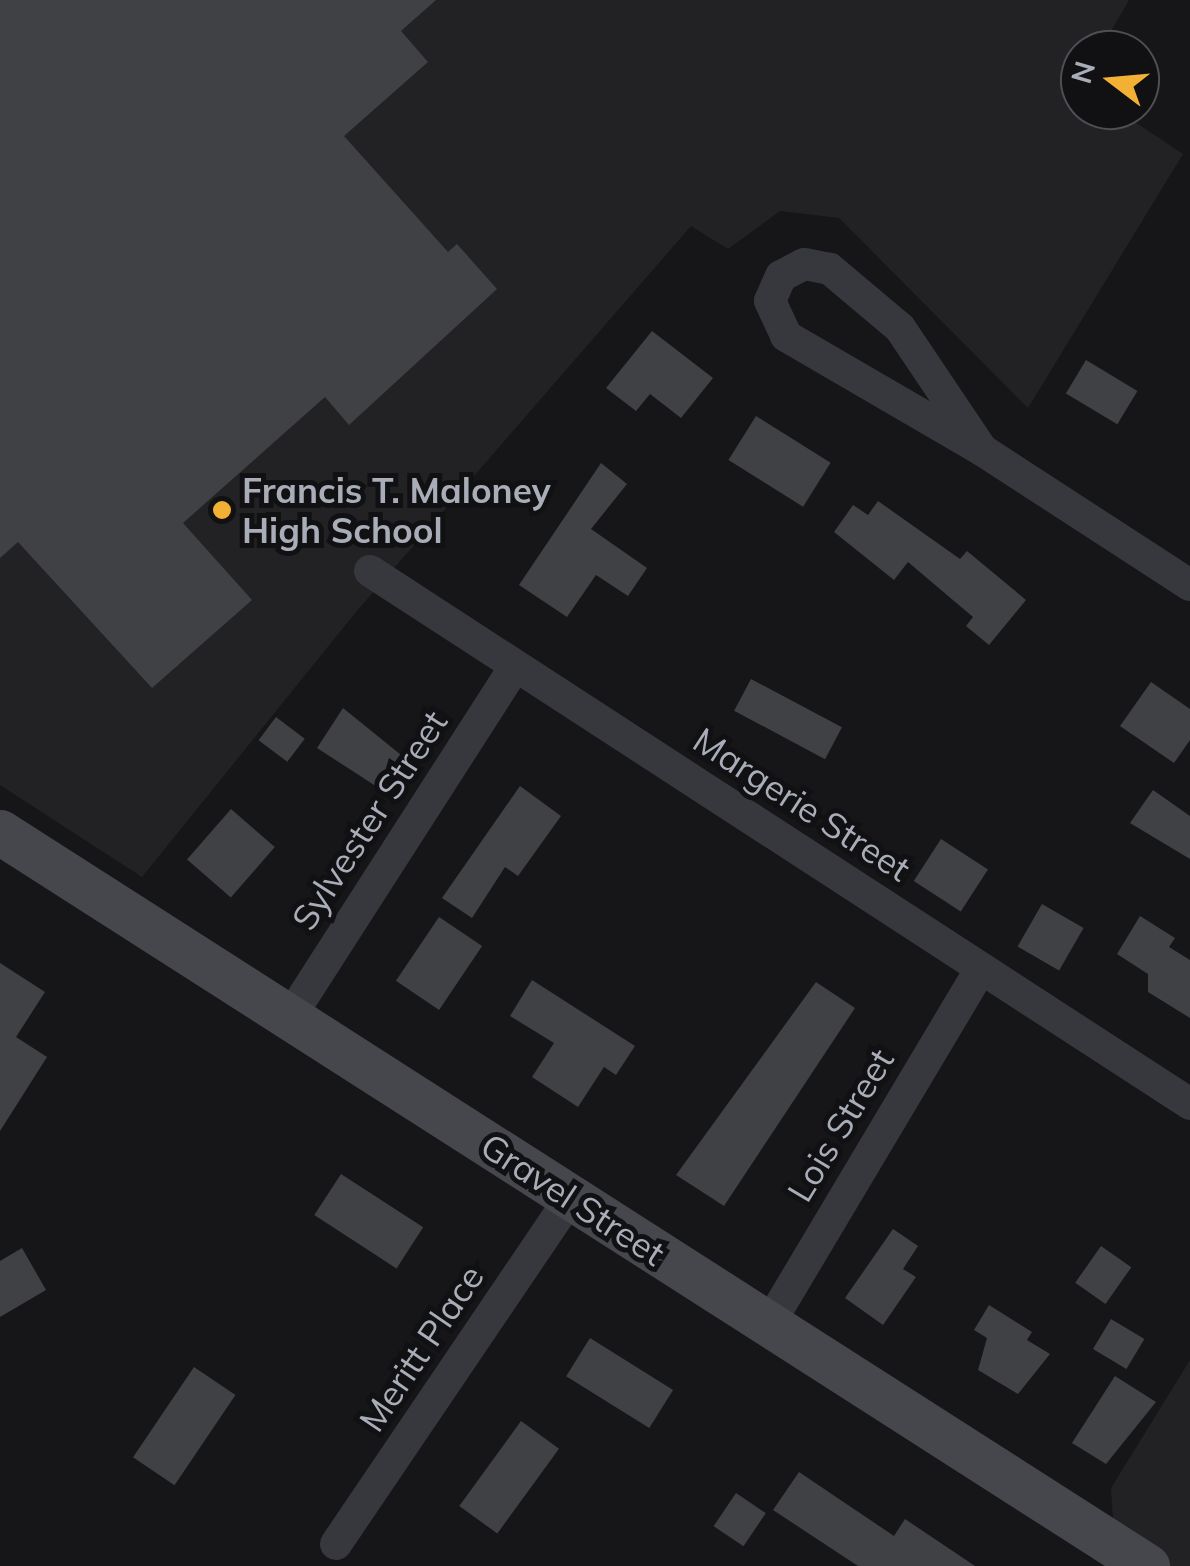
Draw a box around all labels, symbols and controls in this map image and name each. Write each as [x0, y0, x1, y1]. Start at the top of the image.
north arrow [1060, 30, 1160, 130]
text: N [1063, 57, 1102, 87]
place label: Francis T. Maloney High School [242, 469, 551, 551]
marker: Francis T. Maloney High School [211, 499, 233, 521]
street label: Sylvester Street [283, 703, 455, 937]
street label: Margerie Street [686, 718, 918, 890]
street label: Lois Street [778, 1041, 902, 1209]
street label: Gravel Street [473, 1124, 673, 1274]
street label: Meritt Place [350, 1257, 492, 1439]

